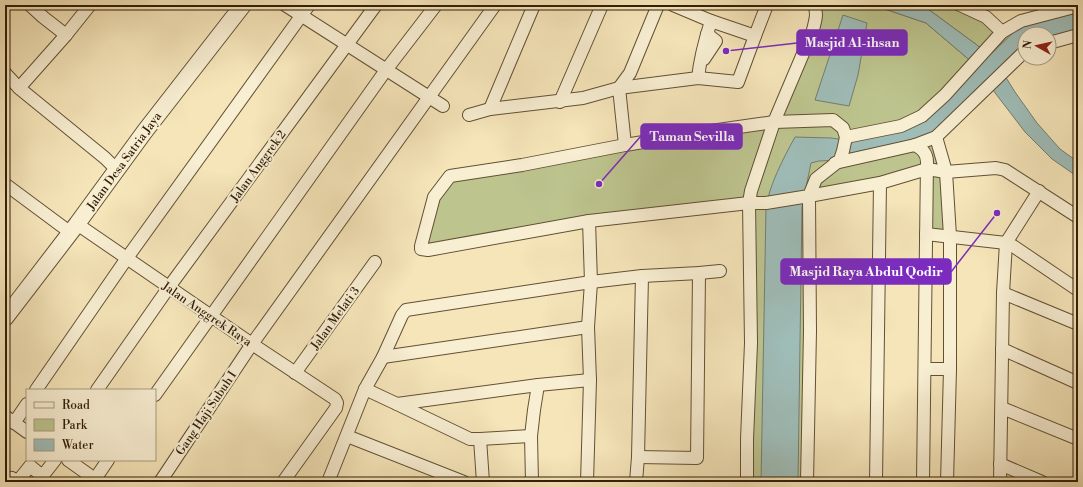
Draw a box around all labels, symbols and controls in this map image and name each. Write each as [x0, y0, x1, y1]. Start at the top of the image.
north arrow [1017, 26, 1057, 66]
callout: Masjid Al-ihsan [797, 30, 907, 55]
text: Masjid Al-ihsan [805, 35, 899, 51]
text: N [1021, 39, 1036, 50]
street label: Jalan Desa Satria Jaya [83, 109, 166, 214]
callout: Taman Sevilla [641, 124, 742, 149]
street label: Jalan Anggrek 2 [227, 127, 290, 206]
text: Taman Sevilla [650, 129, 735, 145]
callout: Masjid Raya Abdul Qodir [781, 259, 951, 284]
text: Masjid Raya Abdul Qodir [789, 264, 943, 280]
street label: Jalan Anggrek Raya [158, 278, 255, 350]
street label: Jalan Melati 3 [307, 284, 363, 353]
street label: Gang Haji Subuh I [173, 368, 240, 458]
legend [26, 389, 156, 461]
text: Road [62, 398, 90, 413]
text: Park [62, 418, 88, 433]
text: Water [61, 438, 94, 453]

